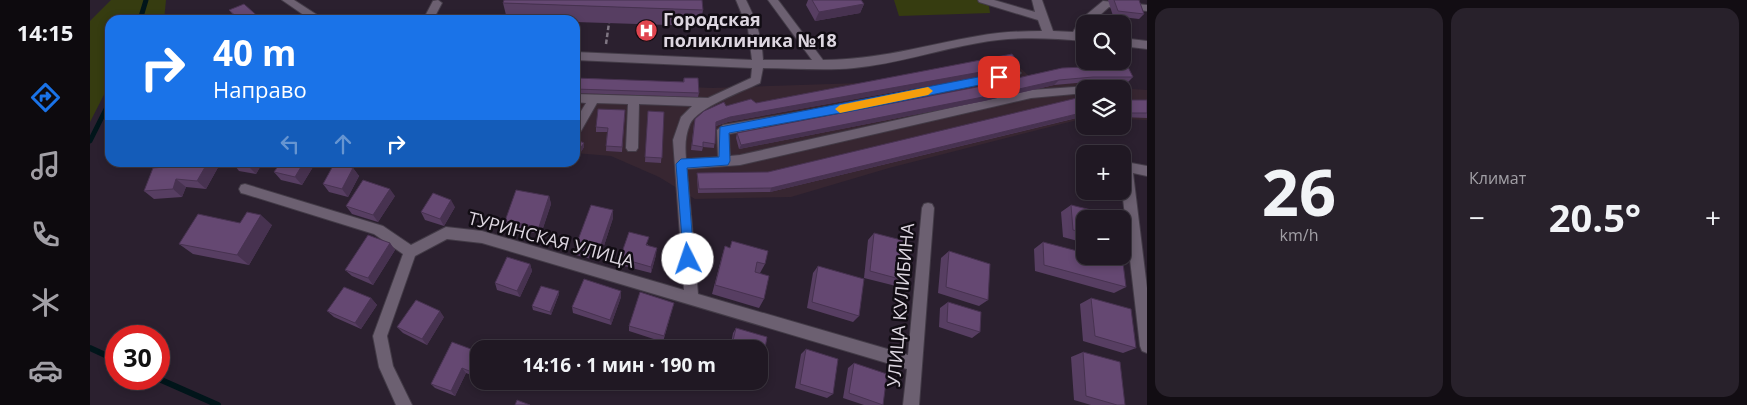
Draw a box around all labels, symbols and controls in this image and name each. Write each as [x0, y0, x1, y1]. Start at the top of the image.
place label: Городская поликлиника №18 [663, 7, 837, 52]
map controls [1076, 15, 1131, 265]
button: search [1076, 15, 1131, 70]
text: 14:15 [17, 17, 73, 47]
hospital icon: Городская поликлиника №18 [635, 18, 659, 42]
text: 40 m [213, 29, 296, 76]
icon: right [130, 35, 195, 100]
pin [978, 56, 1020, 98]
icon: arrive [985, 63, 1013, 91]
text: Направо [213, 74, 307, 104]
icon: directions [28, 80, 63, 115]
button: layers [1076, 80, 1131, 135]
icon: left [276, 130, 304, 158]
icon: ahead [329, 130, 357, 158]
icon: right [382, 130, 410, 158]
button: + [1076, 145, 1131, 200]
text: 26 [1262, 147, 1336, 235]
icon: music [28, 148, 63, 183]
text: Климат [1469, 167, 1526, 189]
text: 20.5° [1549, 191, 1641, 243]
text: − [1469, 198, 1485, 236]
text: + [1705, 198, 1721, 236]
street label: ТУРИНСКАЯ УЛИЦА [466, 205, 637, 273]
button: − [1076, 210, 1131, 265]
icon: phone [28, 217, 63, 252]
street label: УЛИЦА КУЛИБИНА [881, 221, 919, 388]
text: km/h [1280, 224, 1318, 246]
position arrow [661, 232, 713, 284]
icon: climate [28, 285, 63, 320]
speed limit sign: 30 [105, 325, 170, 390]
text: 14:16 · 1 мин · 190 m [522, 352, 716, 378]
icon: car [28, 353, 63, 388]

